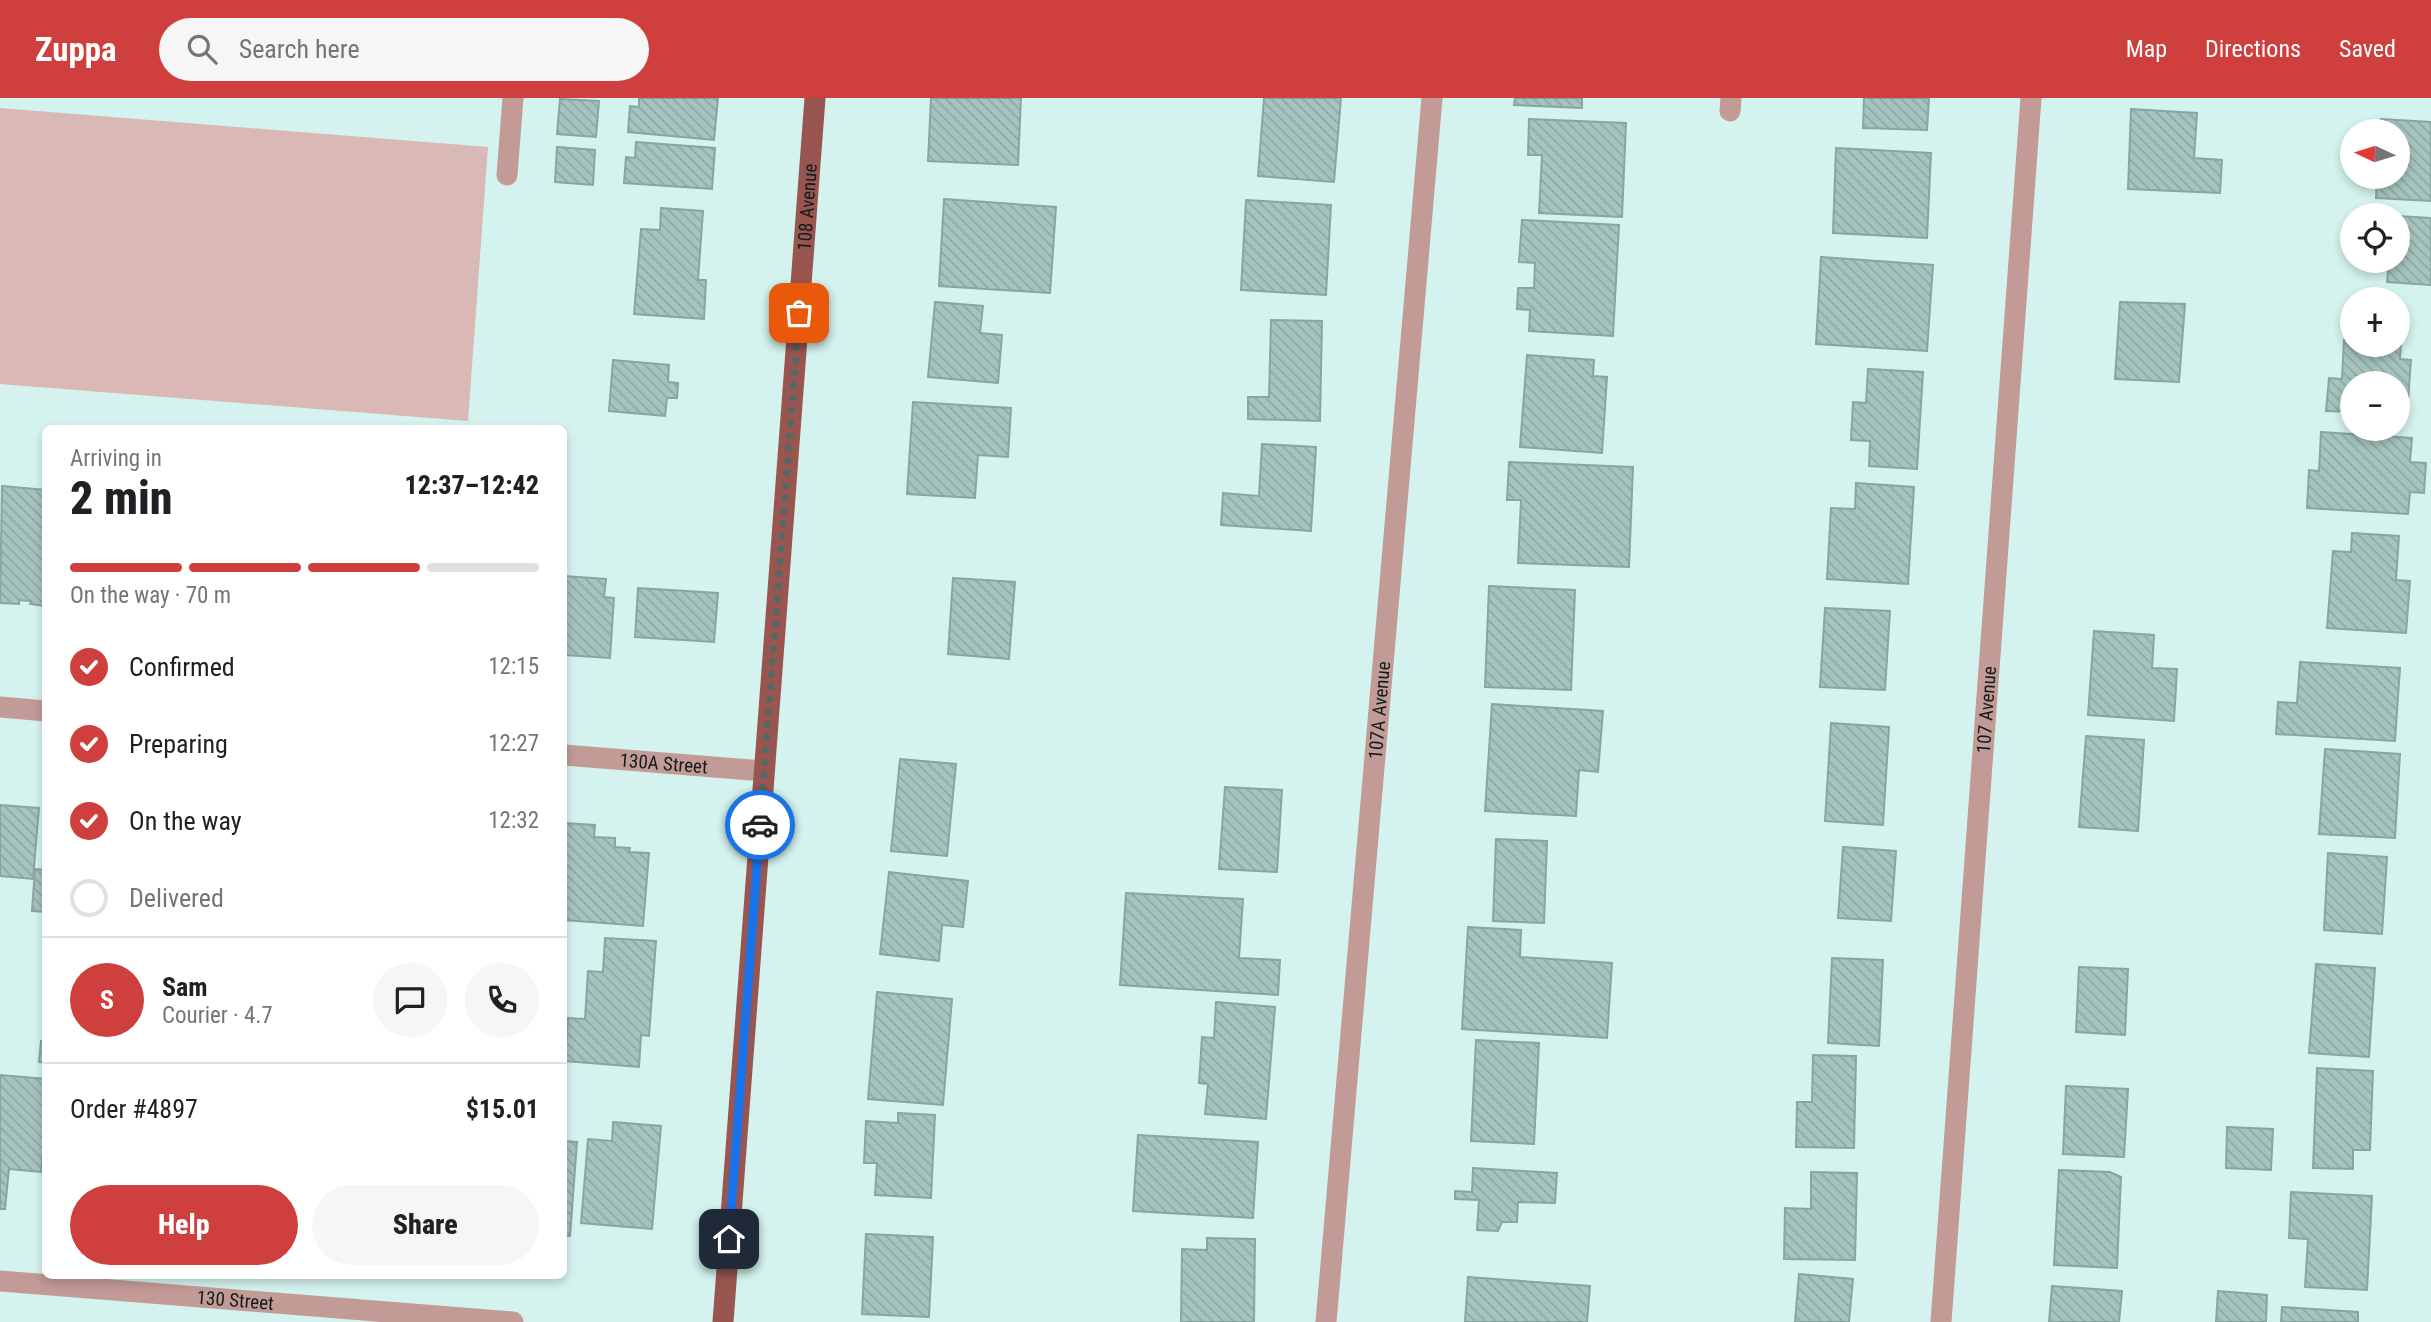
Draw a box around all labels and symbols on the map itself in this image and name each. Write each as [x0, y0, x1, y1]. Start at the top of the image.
north arrow [2340, 119, 2410, 189]
street label: 108 Avenue [793, 163, 822, 252]
pin [769, 283, 829, 343]
street label: 107A Avenue [1364, 660, 1395, 760]
street label: 107 Avenue [1972, 665, 2001, 754]
street label: 130A Street [619, 748, 708, 778]
courier [725, 790, 795, 860]
pin [699, 1209, 759, 1269]
street label: 130 Street [196, 1286, 275, 1315]

